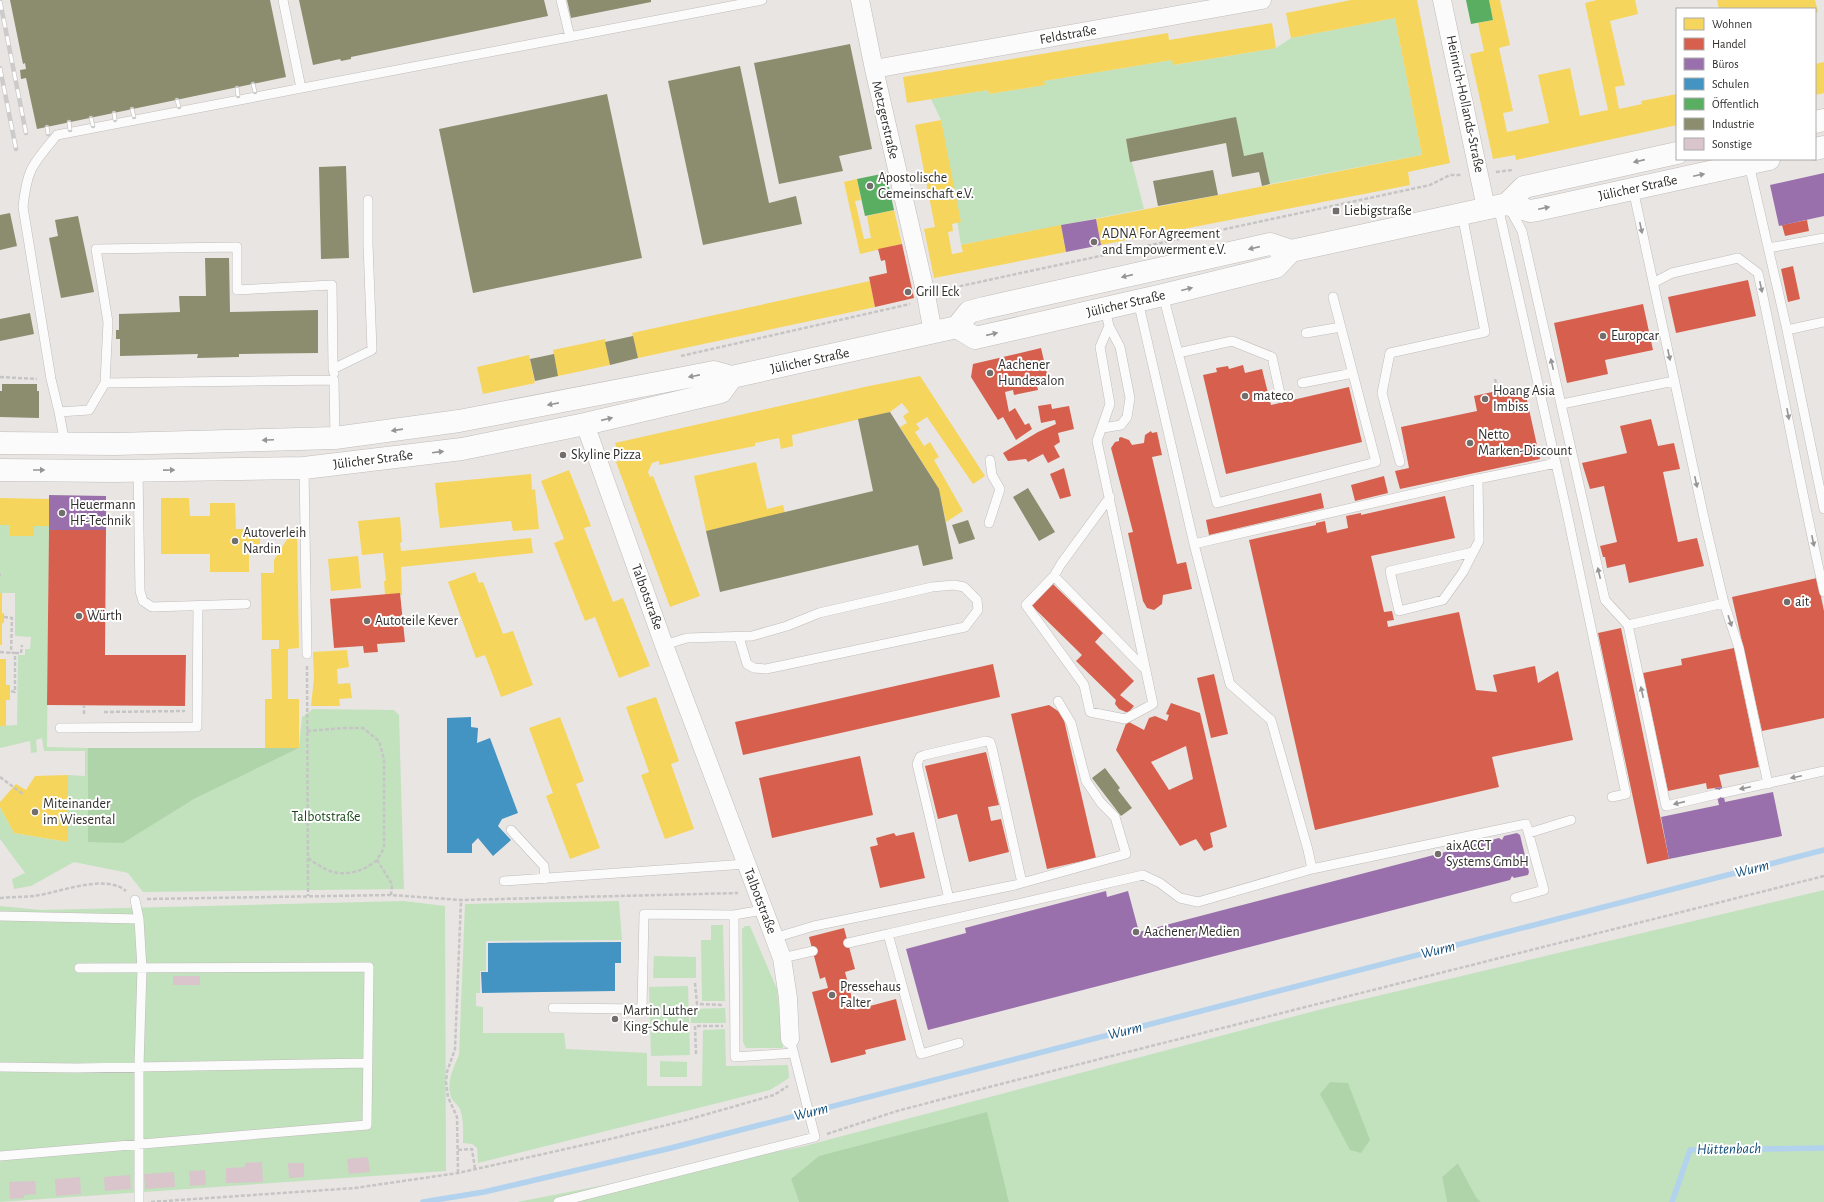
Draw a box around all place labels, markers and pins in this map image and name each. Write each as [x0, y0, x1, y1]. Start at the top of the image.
place label: Apostolische Gemeinschaft e.V. [878, 171, 974, 201]
marker: Apostolische Gemeinschaft e.V. [865, 181, 875, 191]
place label: Liebigstraße [1344, 204, 1412, 218]
marker: Liebigstraße [1331, 206, 1341, 216]
place label: ADNA For Agreement and Empowerment e.V. [1102, 227, 1226, 257]
marker: ADNA For Agreement and Empowerment e.V. [1089, 237, 1099, 247]
place label: Grill Eck [916, 285, 960, 299]
marker: Grill Eck [903, 287, 913, 297]
place label: Europcar [1611, 329, 1660, 343]
marker: Europcar [1598, 331, 1608, 341]
place label: Aachener Hundesalon [998, 358, 1064, 388]
marker: Aachener Hundesalon [985, 368, 995, 378]
place label: Hoang Asia Imbiss [1493, 384, 1556, 414]
place label: mateco [1253, 389, 1294, 403]
marker: mateco [1240, 391, 1250, 401]
marker: Hoang Asia Imbiss [1480, 394, 1490, 404]
place label: Netto Marken-Discount [1478, 428, 1573, 458]
marker: Netto Marken-Discount [1465, 438, 1475, 448]
place label: Skyline Pizza [571, 448, 642, 462]
marker: Skyline Pizza [558, 450, 568, 460]
place label: Heuermann HF-Technik [70, 498, 136, 528]
marker: Heuermann HF-Technik [57, 508, 67, 518]
place label: Autoverleih Nardin [243, 526, 306, 556]
marker: Autoverleih Nardin [230, 536, 240, 546]
place label: ait [1795, 595, 1810, 609]
marker: ait [1782, 597, 1792, 607]
place label: Würth [87, 609, 122, 623]
marker: Würth [74, 611, 84, 621]
place label: Autoteile Kever [375, 614, 458, 628]
marker: Autoteile Kever [362, 616, 372, 626]
place label: Miteinander im Wiesental [43, 797, 116, 827]
marker: Miteinander im Wiesental [30, 807, 40, 817]
place label: aixACCT Systems GmbH [1446, 839, 1529, 869]
marker: aixACCT Systems GmbH [1433, 849, 1443, 859]
place label: Aachener Medien [1144, 925, 1240, 939]
marker: Aachener Medien [1131, 927, 1141, 937]
place label: Pressehaus Falter [840, 980, 901, 1010]
marker: Pressehaus Falter [827, 990, 837, 1000]
place label: Martin Luther King-Schule [623, 1004, 698, 1034]
marker: Martin Luther King-Schule [610, 1014, 620, 1024]

